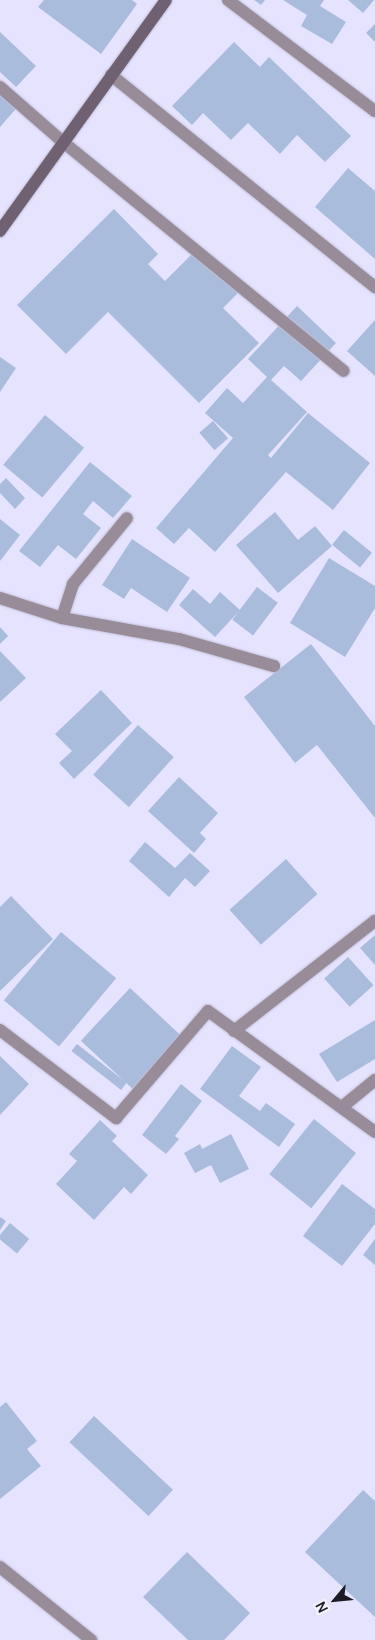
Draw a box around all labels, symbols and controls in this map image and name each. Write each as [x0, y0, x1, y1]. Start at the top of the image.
north arrow [310, 1575, 360, 1625]
text: N [311, 1598, 332, 1616]

